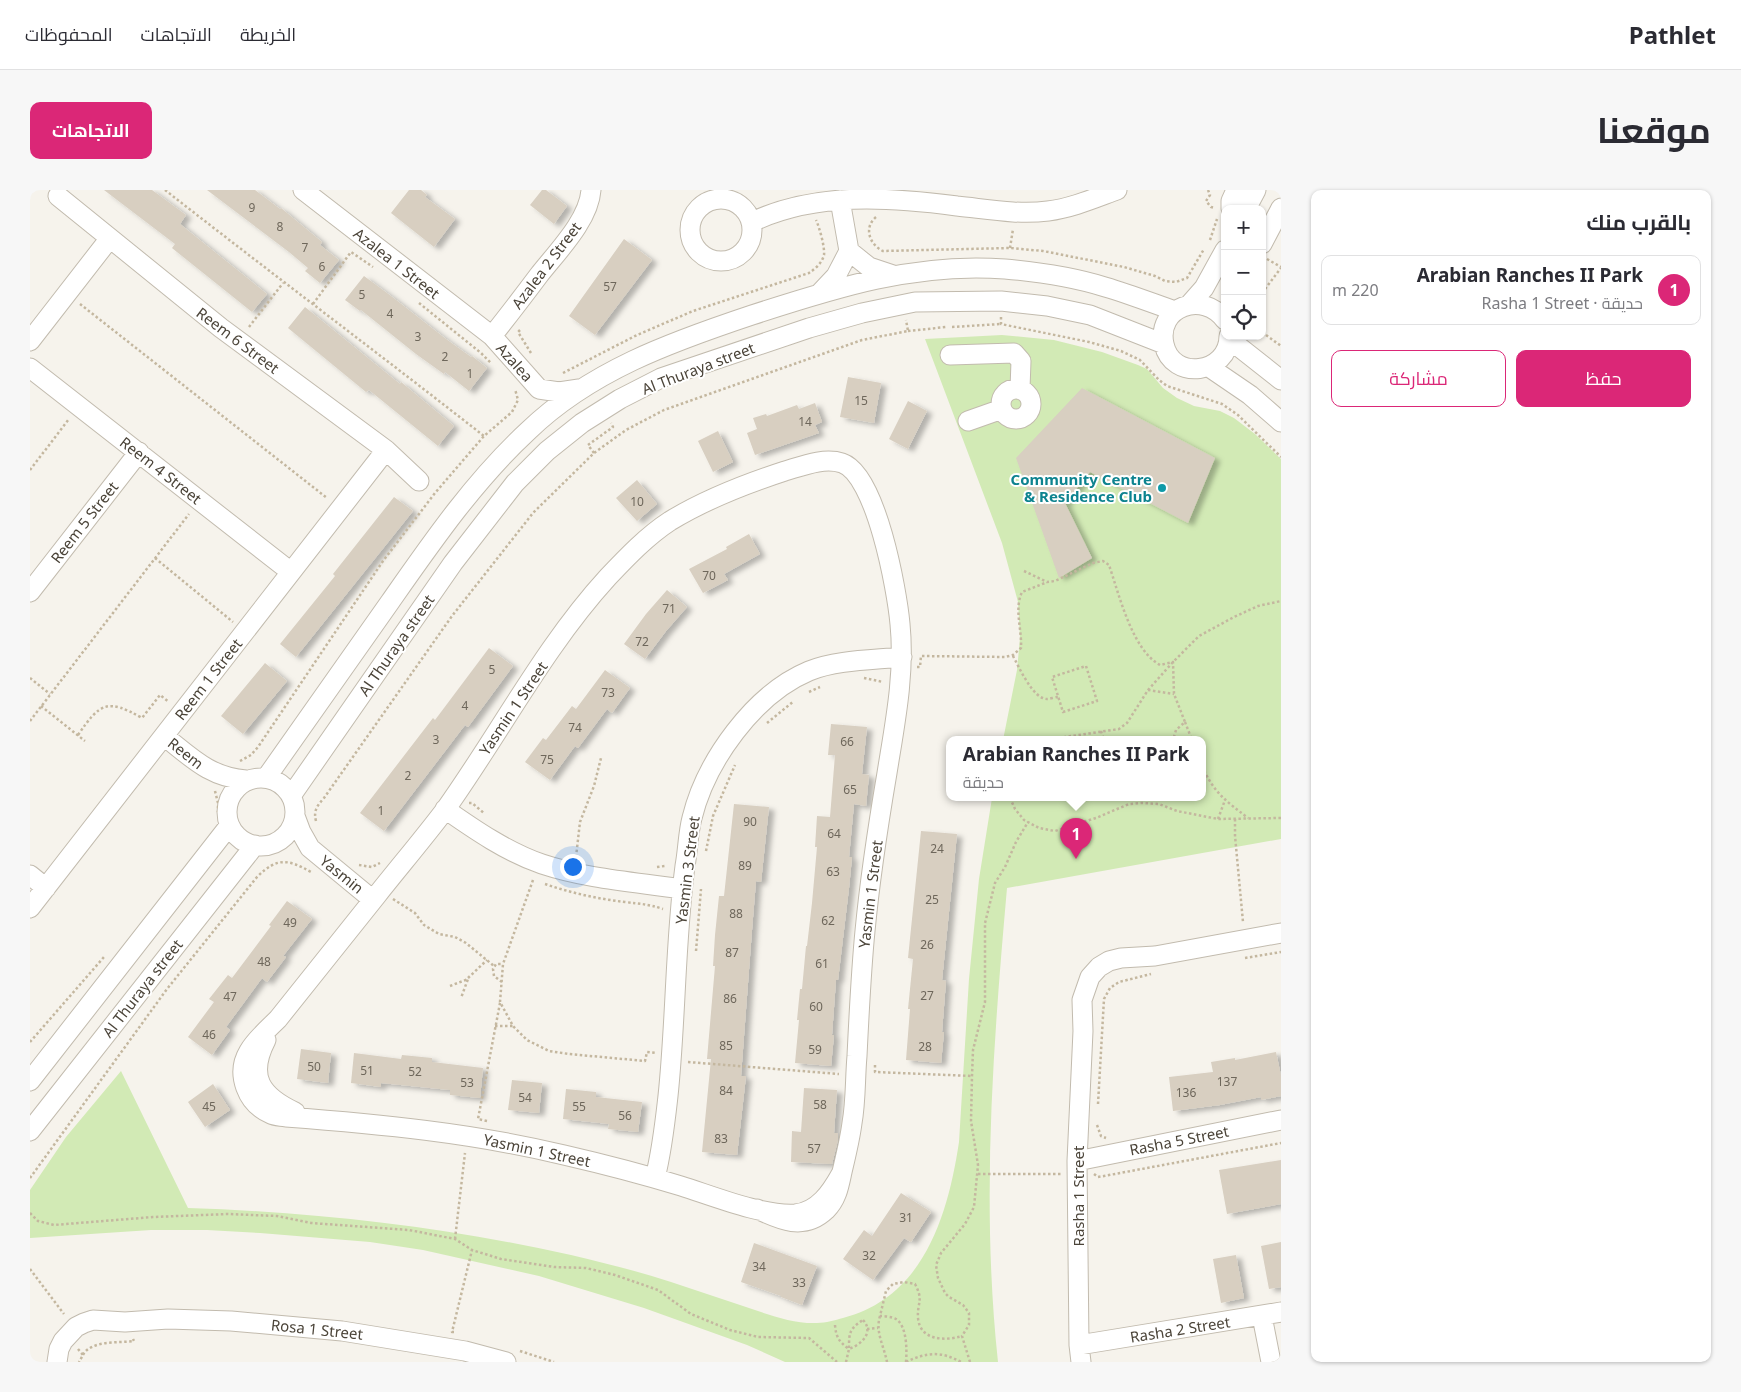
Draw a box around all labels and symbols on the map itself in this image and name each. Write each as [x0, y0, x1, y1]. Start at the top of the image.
house number: 9 [249, 199, 256, 216]
street label: Azalea 2 Street [507, 217, 586, 313]
house number: 8 [277, 218, 284, 235]
street label: Azalea 1 Street [350, 223, 445, 303]
house number: 7 [302, 239, 309, 256]
house number: 6 [319, 258, 326, 275]
house number: 57 [603, 278, 617, 295]
house number: 5 [359, 286, 366, 303]
street label: Reem 6 Street [193, 302, 284, 378]
house number: 4 [387, 305, 394, 322]
house number: 3 [415, 328, 422, 345]
street label: Al Thuraya street [639, 337, 758, 399]
street label: Azalea [492, 338, 538, 386]
house number: 2 [442, 348, 449, 365]
house number: 1 [467, 365, 473, 382]
house number: 15 [854, 392, 868, 409]
house number: 14 [798, 413, 812, 430]
street label: Reem 4 Street [116, 432, 206, 509]
place label: Community Centre & Residence Club [1011, 469, 1152, 506]
street label: Reem 5 Street [46, 477, 123, 567]
marker: Community Centre & Residence Club [1156, 482, 1168, 494]
house number: 10 [630, 493, 644, 510]
house number: 70 [702, 567, 716, 584]
street label: Al Thuraya street [354, 590, 439, 700]
house number: 71 [662, 600, 676, 617]
house number: 72 [635, 633, 649, 650]
street label: Reem 1 Street [170, 634, 247, 724]
street label: Yasmin 1 Street [474, 657, 552, 759]
house number: 5 [489, 661, 496, 678]
house number: 73 [601, 684, 615, 701]
house number: 4 [462, 697, 469, 714]
house number: 74 [568, 719, 582, 736]
house number: 3 [433, 731, 440, 748]
street label: Reem [164, 733, 208, 773]
house number: 66 [840, 733, 854, 750]
house number: 75 [540, 751, 554, 768]
house number: 2 [405, 767, 412, 784]
house number: 65 [843, 781, 857, 798]
house number: 1 [378, 802, 384, 819]
house number: 90 [743, 813, 757, 830]
street label: Yasmin 3 Street [670, 814, 704, 925]
pin: 1 [1060, 818, 1092, 859]
house number: 64 [827, 825, 841, 842]
street label: Yasmin 1 Street [853, 838, 887, 949]
house number: 24 [930, 840, 944, 857]
street label: Yasmin [316, 850, 368, 898]
your location [560, 854, 586, 880]
house number: 89 [738, 857, 752, 874]
house number: 63 [826, 863, 840, 880]
house number: 25 [925, 891, 939, 908]
house number: 88 [729, 905, 743, 922]
house number: 62 [821, 912, 835, 929]
house number: 49 [283, 914, 297, 931]
street label: Al Thuraya street [97, 934, 187, 1041]
house number: 26 [920, 936, 934, 953]
house number: 87 [725, 944, 739, 961]
house number: 48 [257, 953, 271, 970]
house number: 61 [815, 955, 829, 972]
house number: 27 [920, 987, 934, 1004]
house number: 47 [223, 988, 237, 1005]
house number: 86 [723, 990, 737, 1007]
house number: 60 [809, 998, 823, 1015]
house number: 46 [202, 1026, 216, 1043]
house number: 85 [719, 1037, 733, 1054]
house number: 28 [918, 1038, 932, 1055]
house number: 59 [808, 1041, 822, 1058]
house number: 50 [307, 1058, 321, 1075]
house number: 51 [360, 1062, 374, 1079]
house number: 52 [408, 1063, 422, 1080]
house number: 137 [1217, 1073, 1237, 1090]
house number: 53 [460, 1074, 474, 1091]
house number: 84 [719, 1082, 733, 1099]
house number: 136 [1176, 1084, 1196, 1101]
house number: 54 [518, 1089, 532, 1106]
house number: 58 [813, 1096, 827, 1113]
house number: 45 [202, 1098, 216, 1115]
house number: 55 [572, 1098, 586, 1115]
house number: 56 [618, 1107, 632, 1124]
street label: Rasha 5 Street [1128, 1120, 1231, 1159]
street label: Yasmin 1 Street [482, 1129, 593, 1171]
house number: 83 [714, 1130, 728, 1147]
house number: 57 [807, 1140, 821, 1157]
street label: Rasha 1 Street [1068, 1145, 1088, 1246]
house number: 31 [899, 1209, 913, 1226]
house number: 32 [862, 1247, 876, 1264]
house number: 34 [752, 1258, 766, 1275]
house number: 33 [792, 1274, 806, 1291]
street label: Rasha 2 Street [1129, 1311, 1232, 1347]
street label: Rosa 1 Street [270, 1314, 365, 1344]

